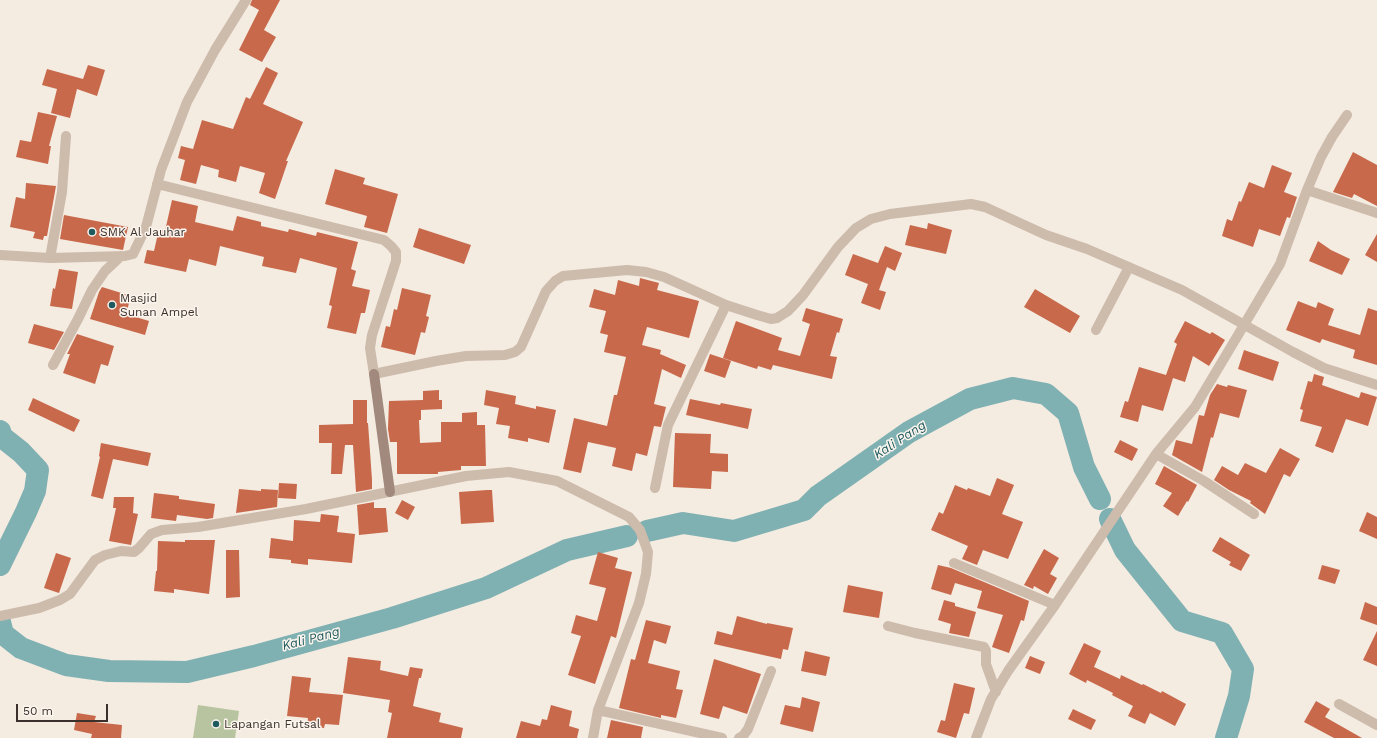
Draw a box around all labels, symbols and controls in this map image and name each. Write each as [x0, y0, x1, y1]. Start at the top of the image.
place label: SMK Al Jauhar [100, 225, 185, 239]
marker: SMK Al Jauhar [87, 227, 97, 237]
place label: Masjid Sunan Ampel [120, 291, 198, 319]
marker: Masjid Sunan Ampel [107, 300, 117, 310]
water label: Kali Pang [871, 417, 929, 463]
water label: Kali Pang [280, 624, 342, 654]
scale bar [18, 696, 110, 722]
text: 50 m [23, 704, 53, 718]
place label: Lapangan Futsal [224, 717, 320, 731]
marker: Lapangan Futsal [211, 719, 221, 729]

